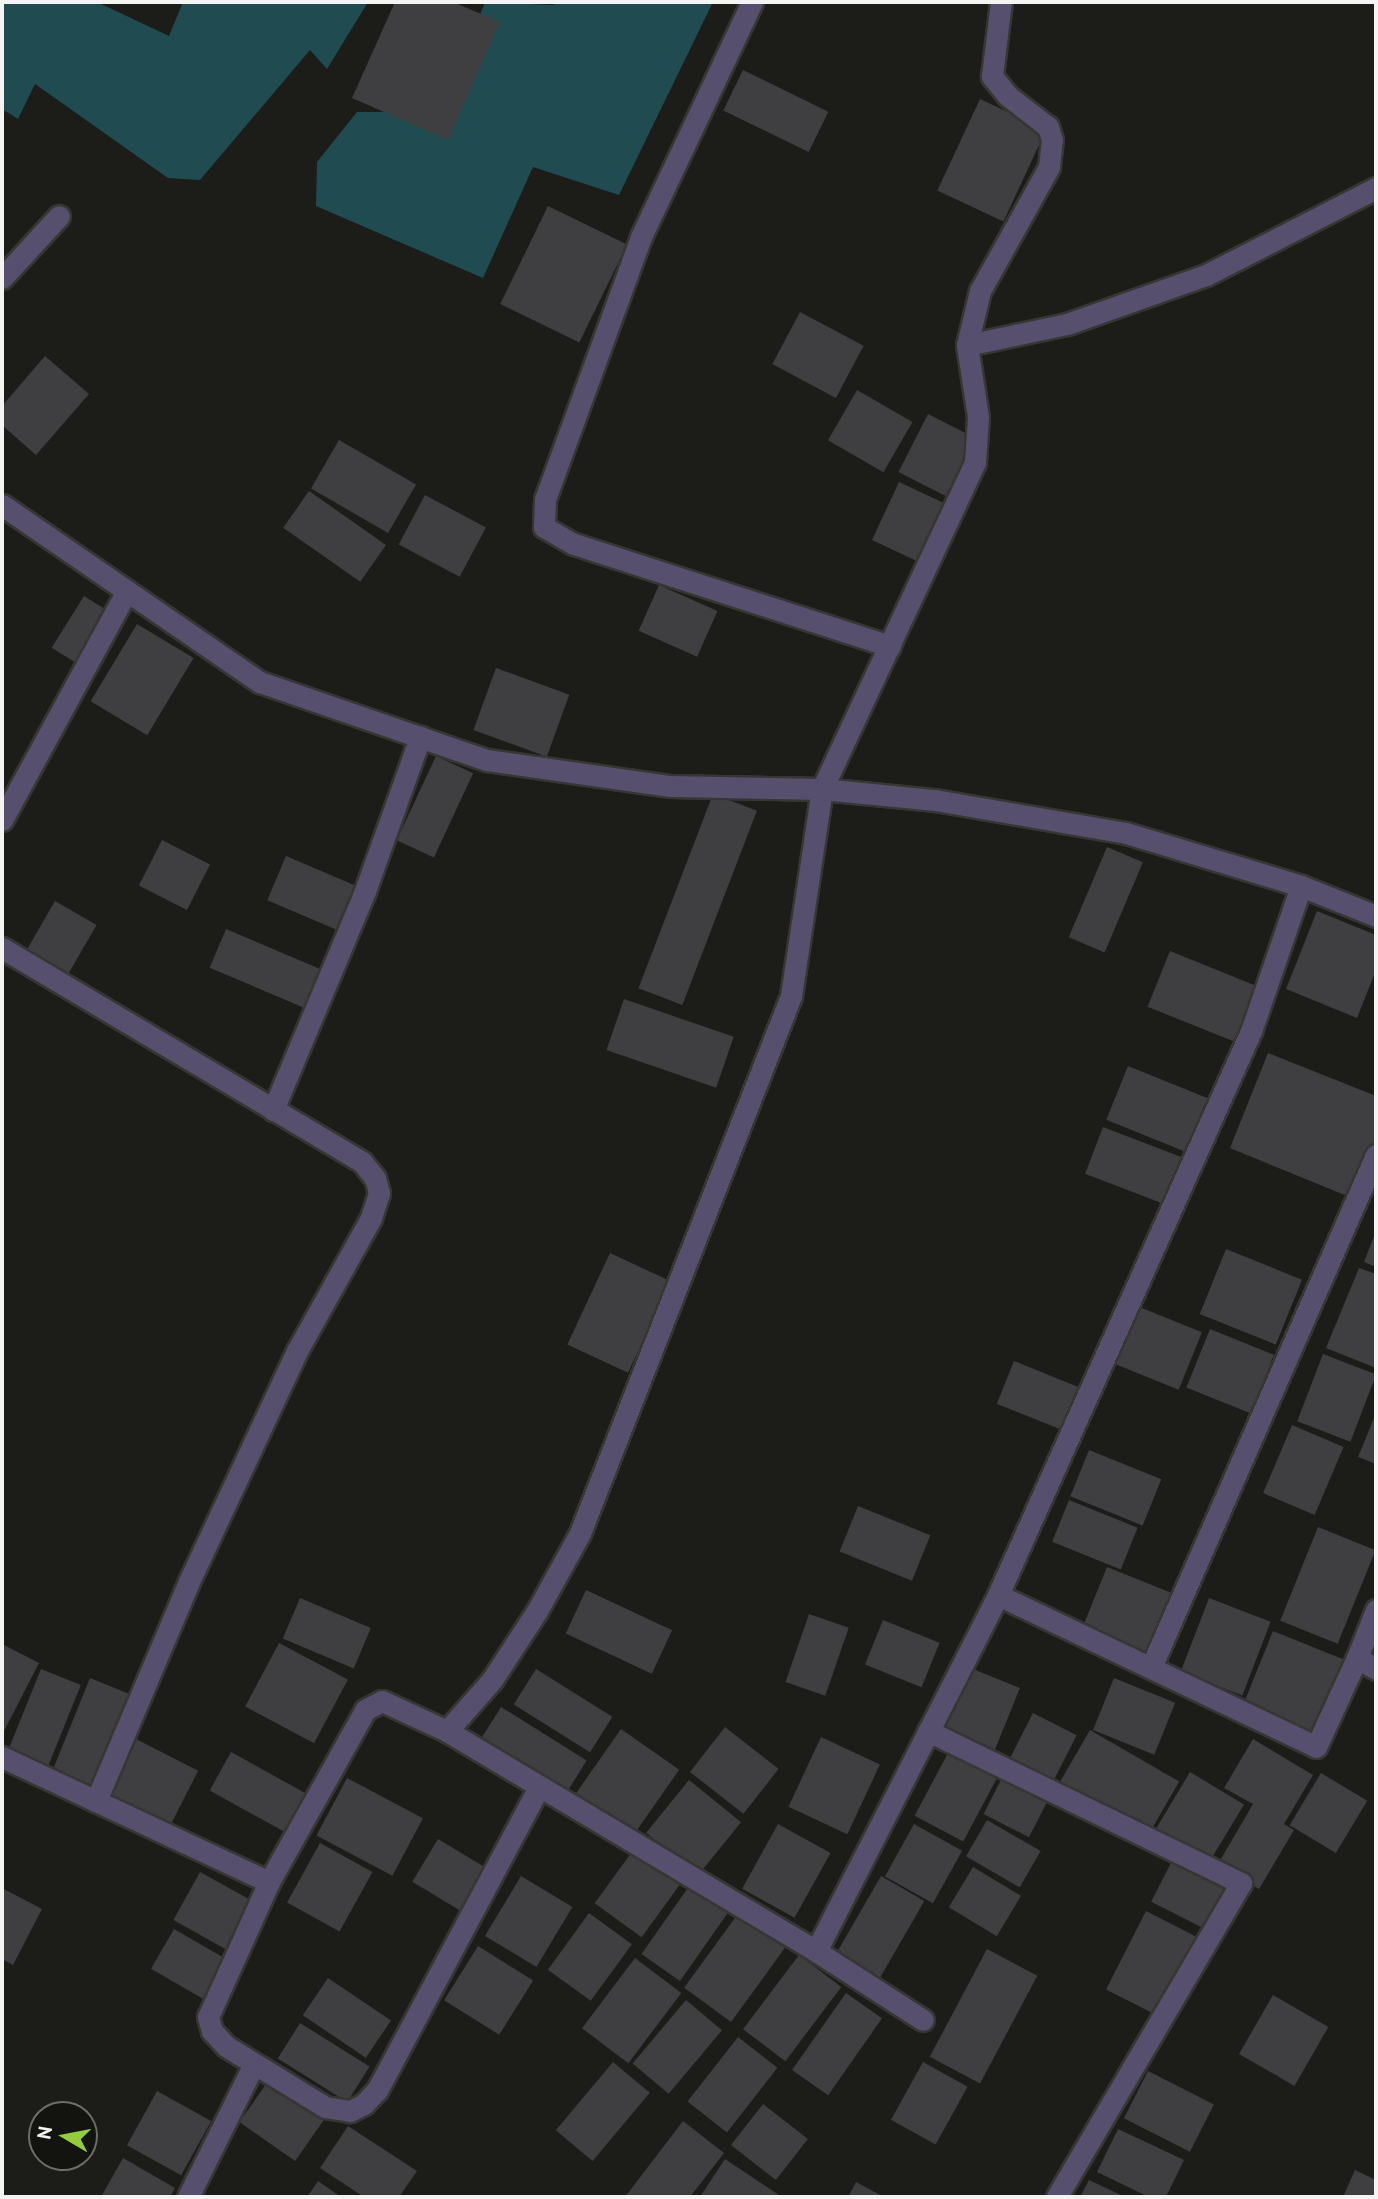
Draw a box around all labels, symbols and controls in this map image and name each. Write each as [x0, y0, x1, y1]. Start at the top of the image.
north arrow [28, 2101, 98, 2171]
text: N [31, 2124, 57, 2141]

